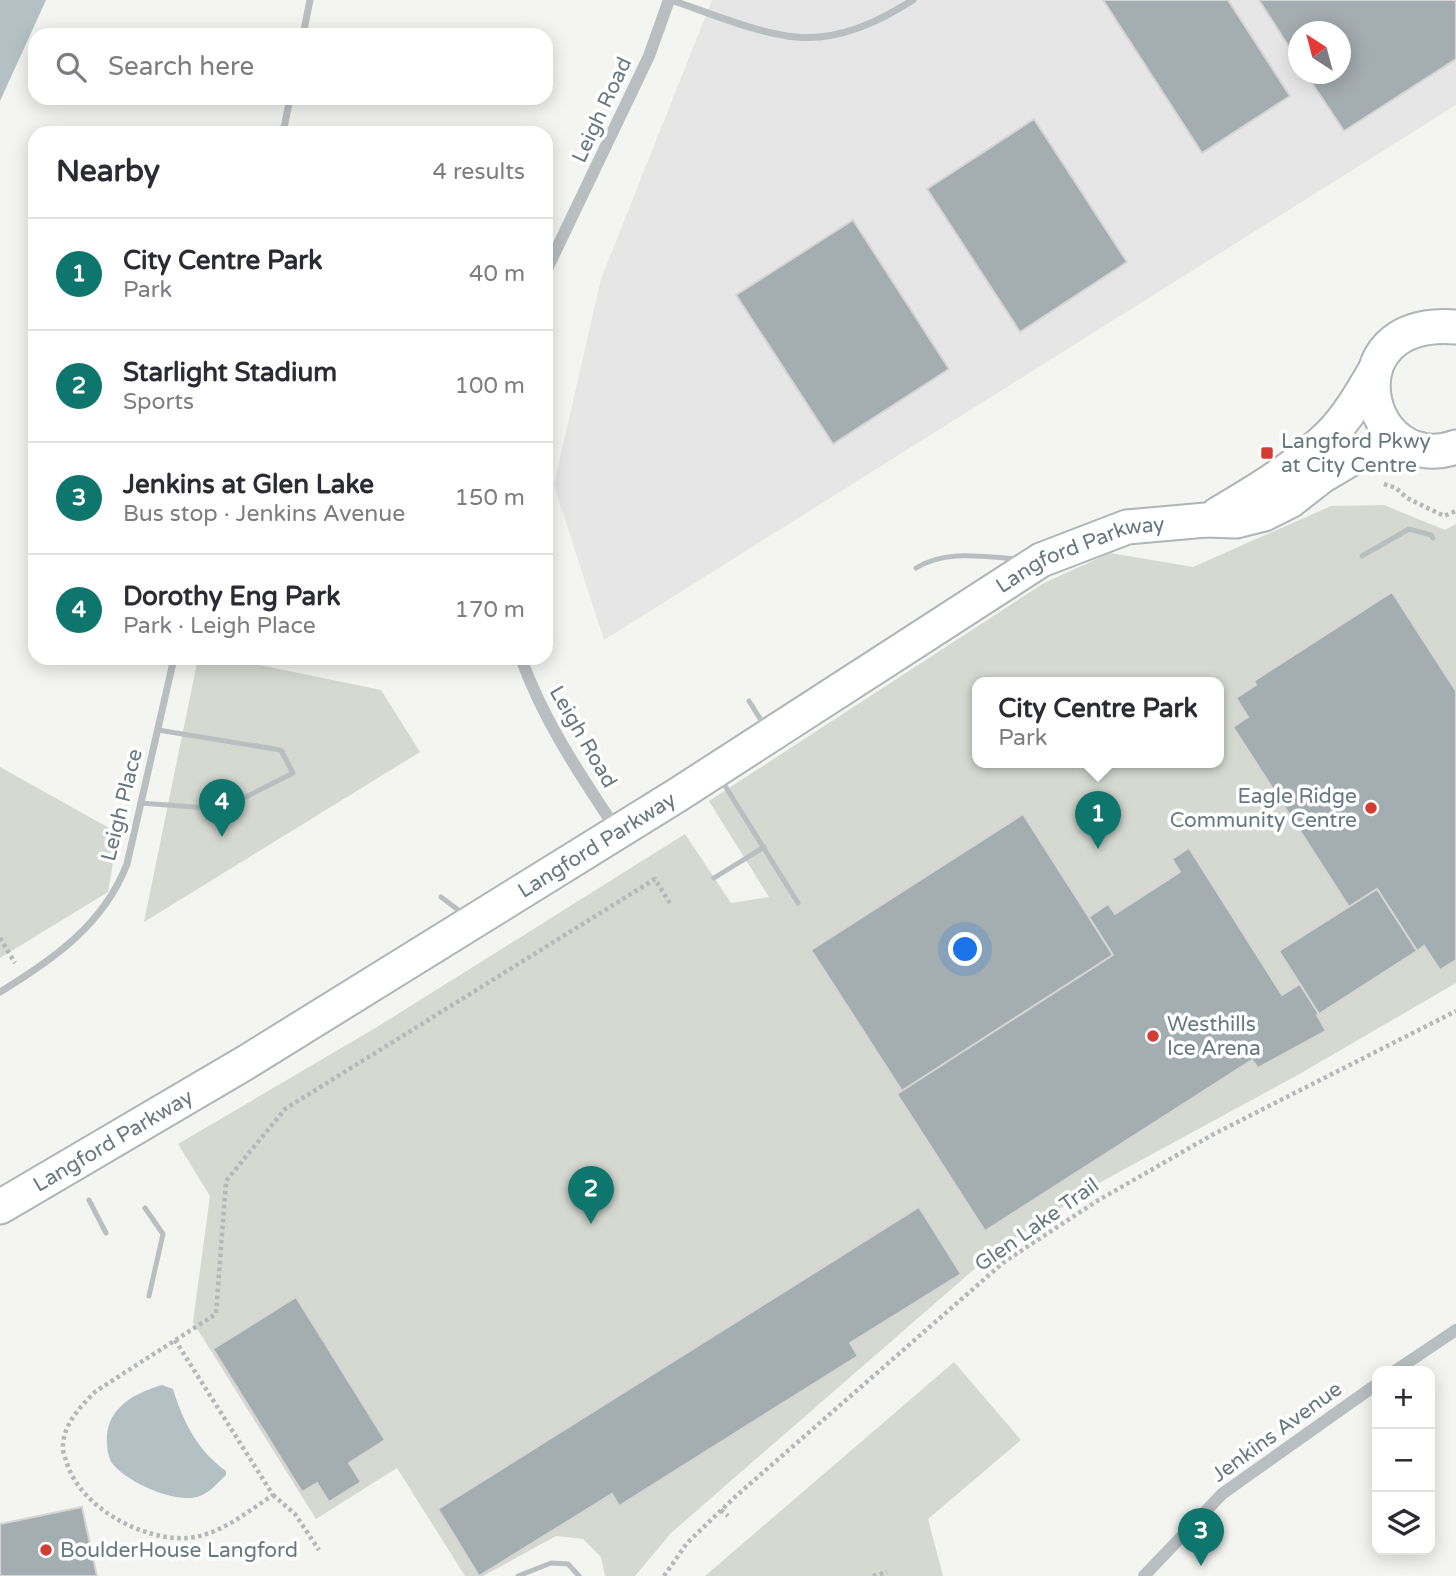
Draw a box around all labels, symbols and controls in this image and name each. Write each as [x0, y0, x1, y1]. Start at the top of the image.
north arrow [1288, 21, 1351, 84]
search box [28, 28, 553, 105]
icon: search [52, 48, 90, 86]
text: Search here [108, 51, 254, 82]
street label: Leigh Road [567, 53, 637, 167]
text: Nearby [56, 153, 160, 190]
text: 4 results [432, 158, 525, 186]
text: City Centre Park [123, 245, 322, 276]
text: 1 [72, 260, 86, 288]
text: 40 m [469, 260, 525, 288]
text: Park [123, 276, 172, 304]
text: Starlight Stadium [123, 357, 337, 388]
text: 2 [72, 372, 86, 400]
text: 100 m [455, 372, 525, 400]
text: Sports [123, 388, 194, 416]
place label: Langford Pkwy at City Centre [1281, 429, 1431, 478]
marker: Langford Pkwy at City Centre [1259, 445, 1275, 461]
text: Jenkins at Glen Lake [123, 469, 374, 500]
text: 3 [72, 484, 86, 512]
text: 150 m [455, 484, 525, 512]
text: Bus stop · Jenkins Avenue [123, 500, 405, 528]
street label: Langford Parkway [991, 511, 1165, 598]
text: Dorothy Eng Park [123, 581, 340, 612]
text: 4 [72, 596, 86, 624]
text: 170 m [455, 596, 525, 624]
text: Park · Leigh Place [123, 612, 316, 640]
popup [972, 677, 1224, 768]
street label: Leigh Road [544, 682, 622, 792]
text: City Centre Park [998, 693, 1198, 724]
text: Park [998, 724, 1047, 752]
street label: Leigh Place [96, 746, 148, 864]
pin: 4 [199, 779, 245, 837]
place label: Eagle Ridge Community Centre [1170, 784, 1357, 833]
street label: Langford Parkway [513, 787, 680, 903]
pin: 1 [1075, 791, 1121, 849]
marker: Eagle Ridge Community Centre [1363, 800, 1379, 816]
your location [948, 932, 982, 966]
place label: Westhills Ice Arena [1167, 1012, 1261, 1061]
marker: Westhills Ice Arena [1145, 1028, 1161, 1044]
street label: Langford Parkway [29, 1084, 197, 1197]
pin: 2 [568, 1166, 614, 1224]
street label: Glen Lake Trail [970, 1173, 1104, 1277]
map controls [1372, 1366, 1435, 1555]
button: + [1372, 1366, 1435, 1429]
street label: Jenkins Avenue [1207, 1376, 1347, 1488]
button: − [1372, 1429, 1435, 1492]
button: layers [1372, 1492, 1435, 1555]
pin: 3 [1178, 1508, 1224, 1566]
place label: BoulderHouse Langford [60, 1538, 298, 1563]
marker: BoulderHouse Langford [38, 1542, 54, 1558]

